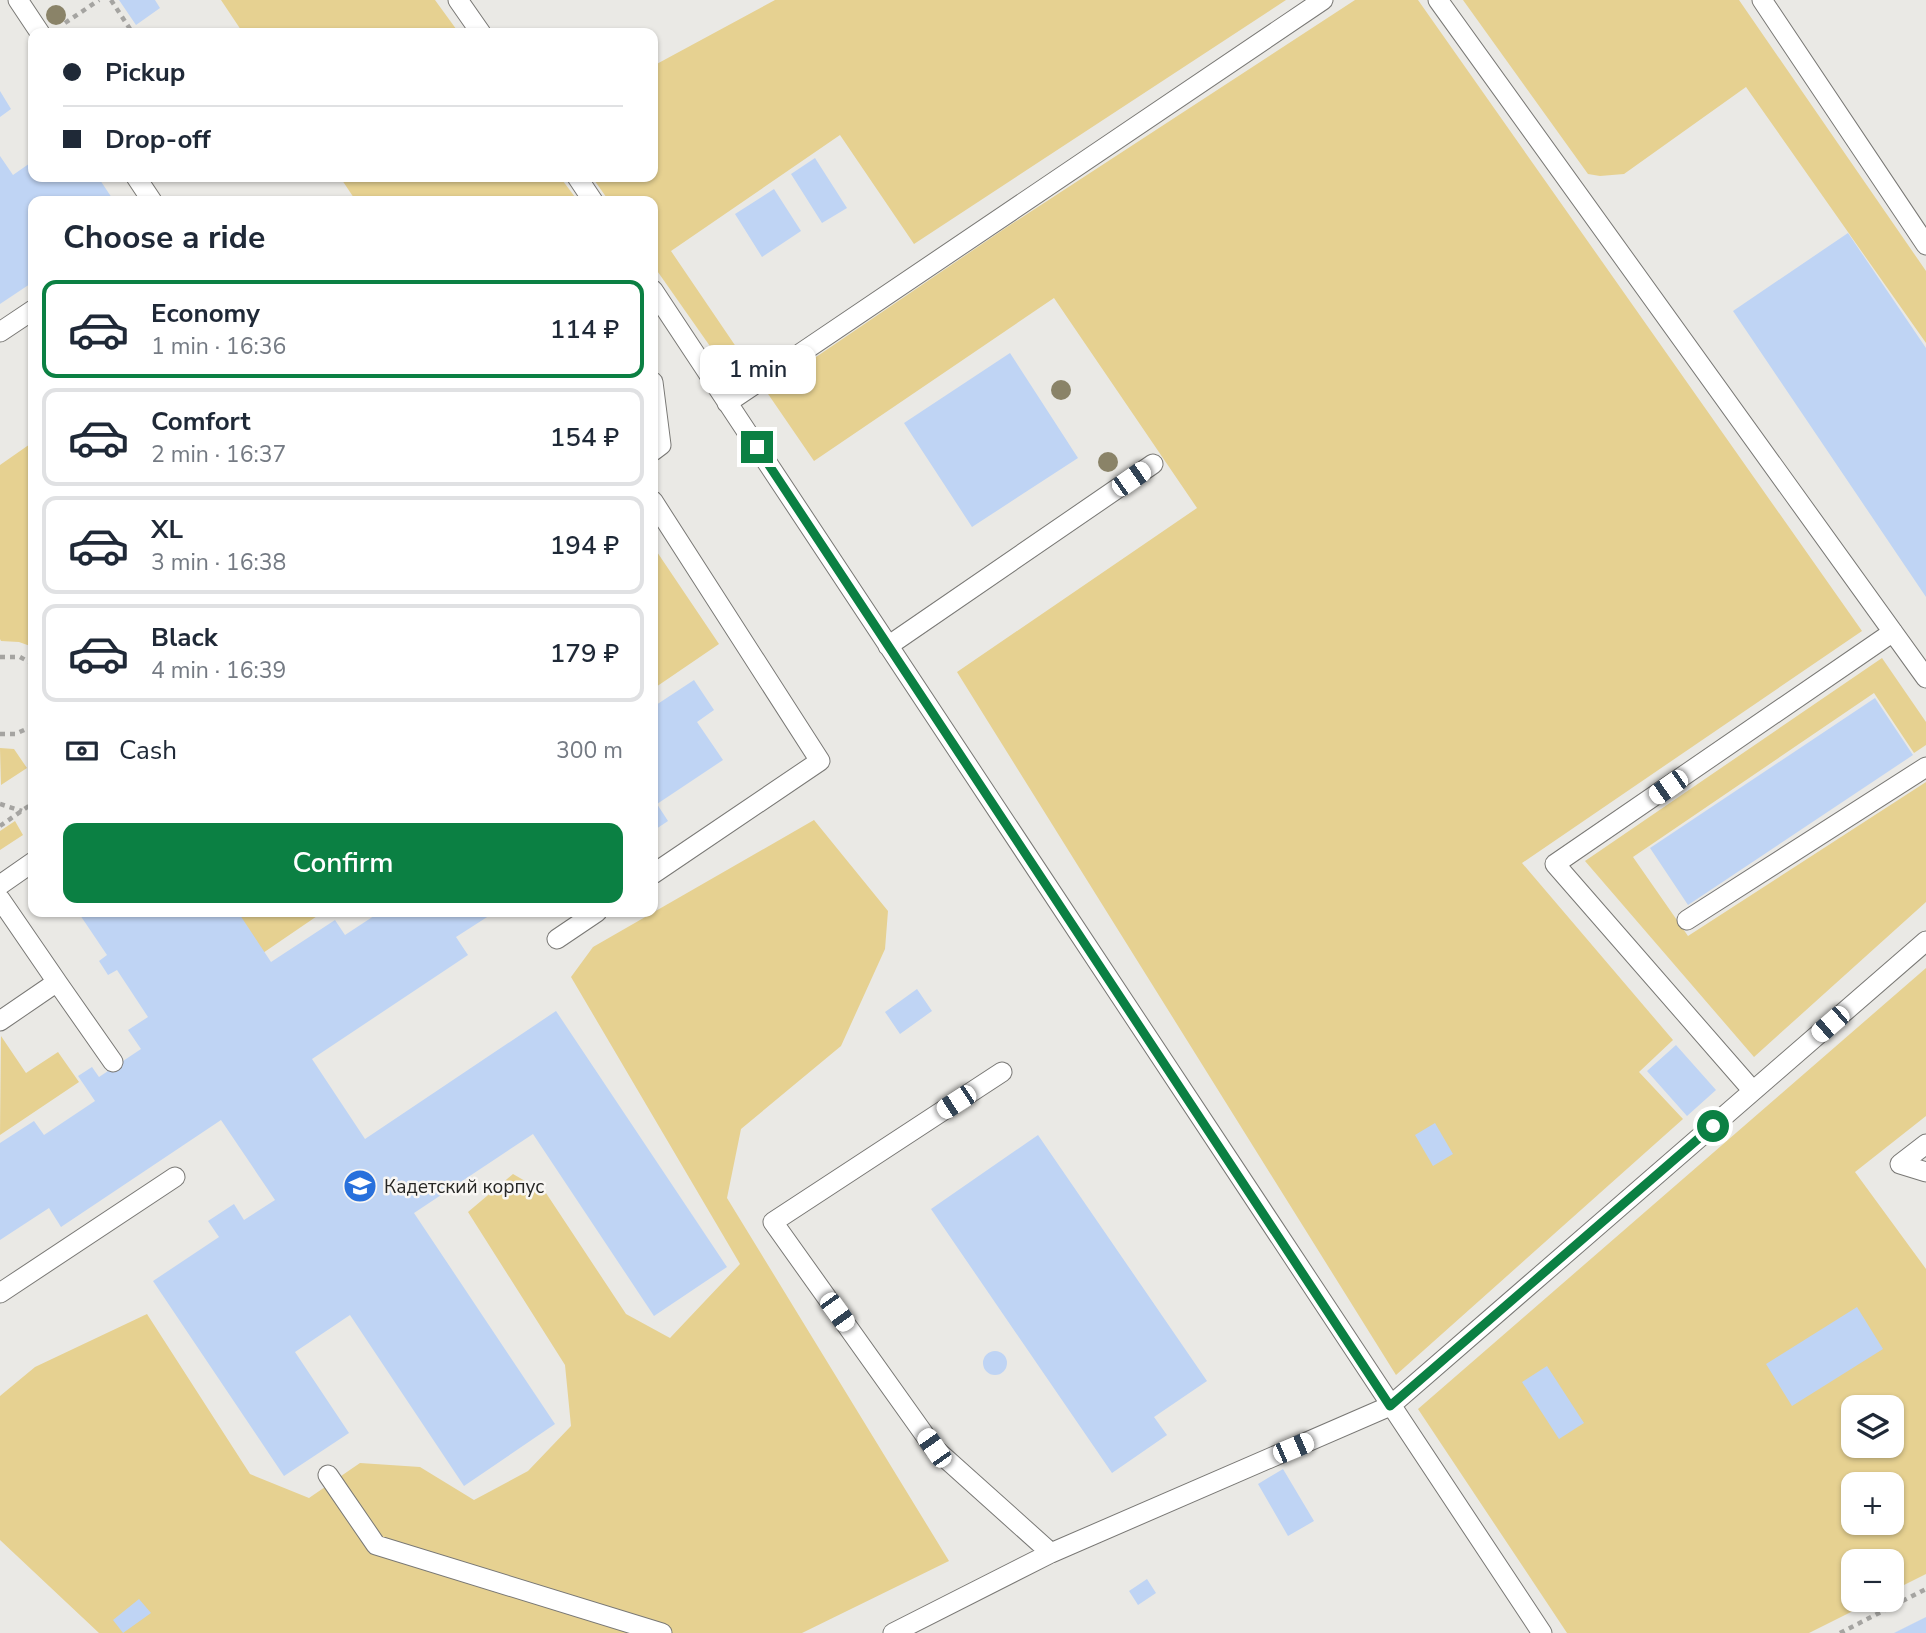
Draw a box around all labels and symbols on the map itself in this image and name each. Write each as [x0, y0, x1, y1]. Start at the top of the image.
callout: 1 min [699, 346, 815, 394]
route end [741, 431, 773, 463]
car [1108, 458, 1155, 500]
car [1645, 766, 1692, 808]
car [1808, 1002, 1853, 1046]
car [933, 1082, 980, 1122]
route start [1697, 1110, 1729, 1142]
school or university icon: Кадетский корпус [341, 1167, 379, 1205]
place label: Кадетский корпус [384, 1174, 544, 1200]
car [817, 1289, 858, 1335]
car [914, 1425, 955, 1471]
car [1270, 1430, 1317, 1466]

